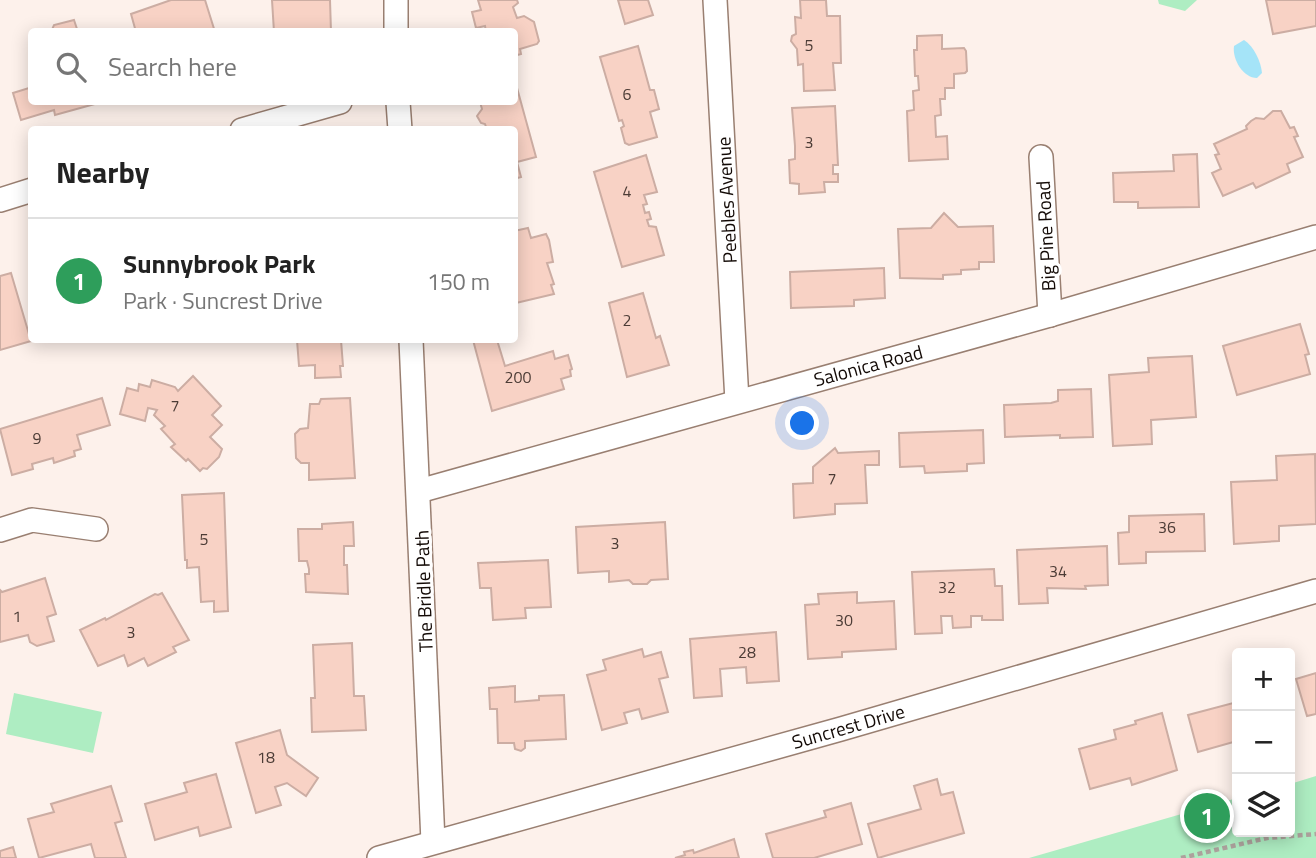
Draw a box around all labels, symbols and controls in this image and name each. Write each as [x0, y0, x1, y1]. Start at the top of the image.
search box [28, 28, 518, 105]
house number: 5 [805, 33, 814, 57]
text: Search here [108, 47, 237, 86]
icon: search [52, 48, 90, 86]
house number: 6 [623, 82, 632, 106]
house number: 3 [805, 130, 813, 154]
street label: Peebles Avenue [708, 136, 744, 264]
text: Nearby [56, 149, 149, 195]
house number: 4 [623, 179, 632, 203]
street label: Big Pine Road [1028, 180, 1062, 292]
text: Sunnybrook Park [123, 244, 315, 283]
text: 1 [73, 264, 85, 299]
text: 150 m [427, 264, 490, 299]
text: Park · Suncrest Drive [123, 283, 323, 318]
house number: 2 [623, 308, 631, 332]
street label: Salonica Road [810, 337, 926, 393]
house number: 200 [505, 365, 531, 389]
house number: 7 [171, 393, 179, 417]
your location [785, 406, 819, 440]
house number: 9 [33, 426, 42, 450]
house number: 7 [828, 466, 836, 490]
house number: 36 [1158, 515, 1176, 539]
house number: 5 [200, 527, 209, 551]
street label: The Bridle Path [406, 529, 440, 653]
house number: 3 [611, 531, 619, 555]
house number: 34 [1049, 559, 1067, 583]
house number: 32 [938, 575, 956, 599]
house number: 1 [13, 604, 21, 628]
house number: 30 [835, 608, 853, 632]
house number: 3 [127, 620, 135, 644]
house number: 28 [738, 640, 756, 664]
map controls [1232, 648, 1295, 837]
button: + [1232, 648, 1295, 711]
street label: Suncrest Drive [788, 696, 908, 756]
button: − [1232, 711, 1295, 774]
house number: 18 [257, 745, 275, 769]
button: layers [1232, 774, 1295, 837]
pin: 1 [1184, 790, 1230, 842]

